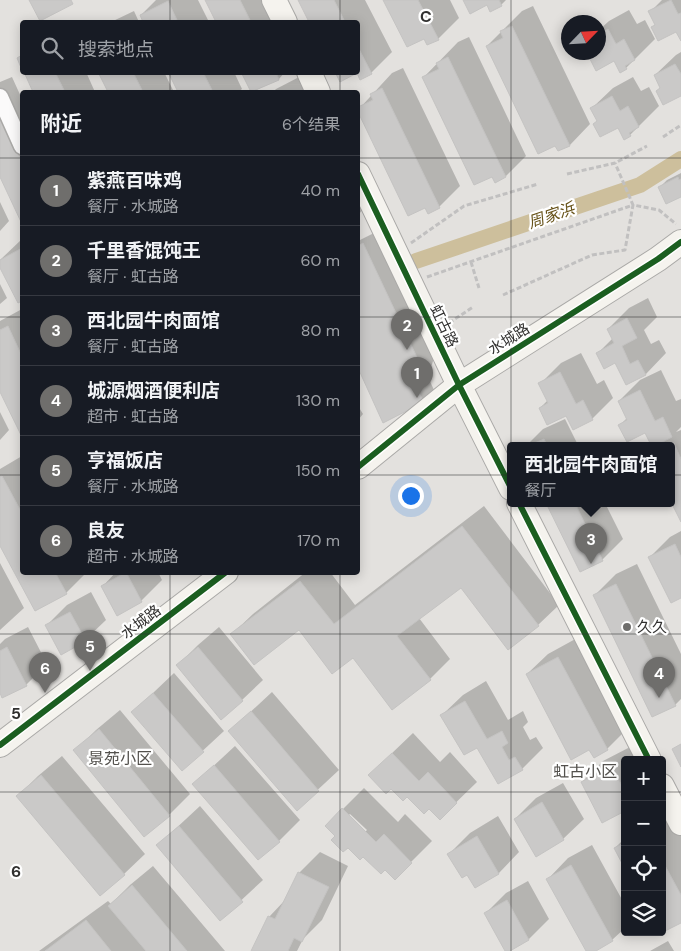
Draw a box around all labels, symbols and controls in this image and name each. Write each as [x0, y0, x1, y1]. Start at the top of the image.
text: C [420, 6, 432, 27]
north arrow [561, 15, 606, 60]
search box [20, 20, 360, 75]
icon: search [38, 34, 66, 62]
text: 搜索地点 [78, 37, 154, 62]
text: 附近 [40, 110, 82, 138]
text: 6个结果 [282, 114, 340, 135]
text: 紫燕百味鸡 [87, 168, 182, 193]
text: 1 [53, 180, 59, 201]
text: 40 m [301, 180, 340, 201]
text: 餐厅 · 水城路 [87, 196, 179, 217]
water label: 周家浜 [525, 197, 579, 233]
text: 千里香馄饨王 [87, 238, 201, 263]
text: 2 [51, 250, 61, 271]
text: 60 m [300, 250, 340, 271]
text: 餐厅 · 虹古路 [87, 266, 179, 287]
street label: 虹古路 [425, 301, 463, 351]
text: 西北园牛肉面馆 [87, 308, 220, 333]
pin: 2 [391, 309, 423, 350]
street label: 水城路 [485, 319, 533, 359]
text: 3 [51, 320, 61, 341]
text: 80 m [301, 320, 340, 341]
text: 餐厅 · 虹古路 [87, 336, 179, 357]
pin: 1 [401, 357, 433, 398]
text: 城源烟酒便利店 [87, 378, 220, 403]
text: 4 [51, 390, 61, 411]
text: 130 m [296, 390, 340, 411]
text: 超市 · 虹古路 [87, 406, 179, 427]
popup [507, 442, 675, 507]
text: 亨福饭店 [87, 448, 163, 473]
text: 西北园牛肉面馆 [524, 452, 658, 477]
text: 5 [51, 460, 61, 481]
text: 150 m [296, 460, 340, 481]
text: 餐厅 · 水城路 [87, 476, 179, 497]
text: 餐厅 [524, 480, 557, 501]
your location [398, 483, 424, 509]
text: 良友 [87, 518, 125, 543]
pin: 3 [575, 523, 607, 564]
text: 6 [51, 530, 61, 551]
text: 170 m [297, 530, 340, 551]
text: 超市 · 水城路 [87, 546, 179, 567]
street label: 水城路 [117, 600, 165, 644]
place label: 久久 [637, 617, 667, 637]
marker: 久久 [621, 621, 633, 633]
pin: 5 [74, 630, 106, 671]
pin: 6 [29, 652, 61, 693]
pin: 4 [643, 657, 675, 698]
text: 5 [11, 703, 21, 724]
district label: 景苑小区 [88, 748, 152, 769]
map controls [621, 756, 666, 936]
button: + [621, 756, 666, 801]
district label: 虹古小区 [553, 761, 617, 782]
button: − [621, 801, 666, 846]
button: locate [621, 846, 666, 891]
text: 6 [11, 861, 21, 882]
button: layers [621, 891, 666, 936]

